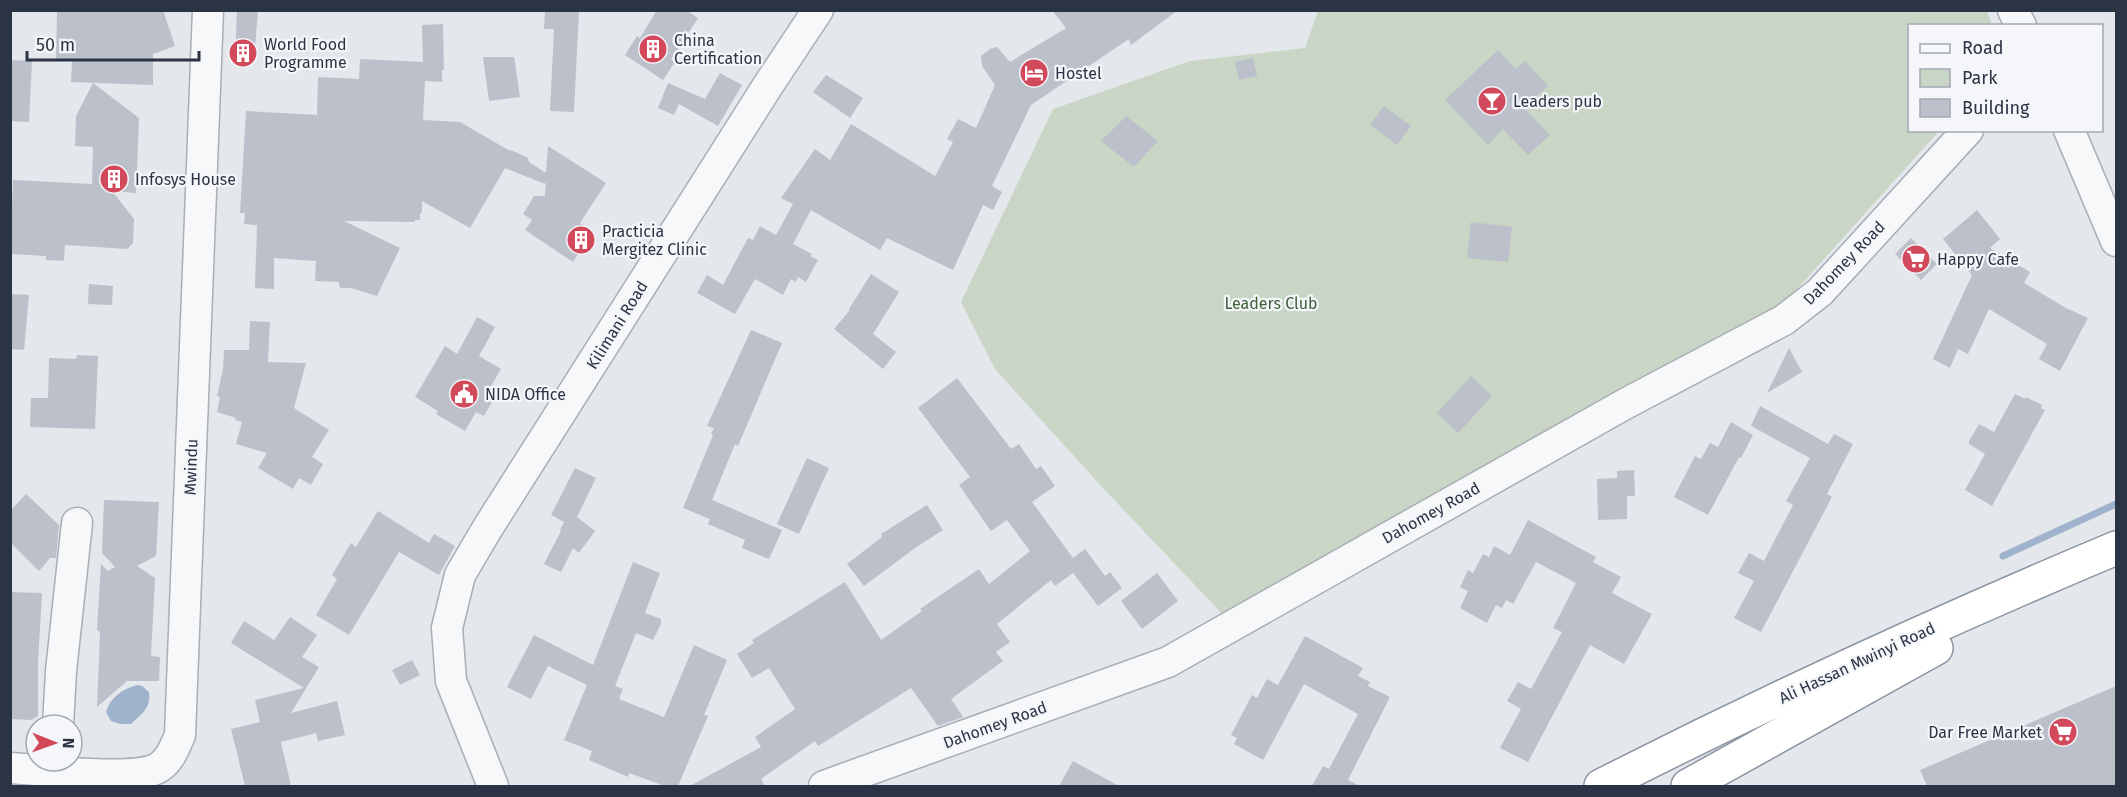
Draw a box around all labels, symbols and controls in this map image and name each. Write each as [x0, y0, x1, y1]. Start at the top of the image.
scale bar [27, 24, 200, 62]
legend [1908, 24, 2103, 132]
place label: China Certification [674, 31, 762, 68]
building icon: China Certification [637, 33, 669, 65]
text: 50 m [36, 34, 75, 56]
place label: World Food Programme [264, 35, 347, 72]
building icon: World Food Programme [227, 37, 259, 69]
text: Road [1962, 37, 2004, 59]
hotel icon: Hostel [1018, 57, 1050, 89]
place label: Hostel [1055, 64, 1102, 83]
text: Park [1962, 67, 1998, 89]
bar icon: Leaders pub [1476, 85, 1508, 117]
place label: Leaders pub [1513, 92, 1602, 111]
text: Building [1962, 97, 2030, 119]
building icon: Infosys House [98, 163, 130, 195]
place label: Infosys House [135, 170, 236, 189]
street label: Dahomey Road [1799, 217, 1889, 309]
place label: Practicia Mergitez Clinic [602, 222, 707, 259]
building icon: Practicia Mergitez Clinic [565, 224, 597, 256]
supermarket icon: Happy Cafe [1900, 243, 1932, 275]
place label: Happy Cafe [1937, 250, 2019, 269]
street label: Kilimani Road [582, 277, 652, 373]
park label: Leaders Club [1224, 294, 1318, 313]
public building icon: NIDA Office [448, 378, 480, 410]
place label: NIDA Office [485, 385, 566, 404]
street label: Mwindu [181, 438, 201, 496]
street label: Dahomey Road [1379, 478, 1483, 548]
street label: Ali Hassan Mwinyi Road [1776, 618, 1938, 708]
street label: Dahomey Road [941, 697, 1049, 753]
north arrow [24, 713, 84, 773]
supermarket icon: Dar Free Market [2047, 716, 2079, 748]
place label: Dar Free Market [1928, 723, 2042, 742]
text: N [59, 738, 78, 749]

